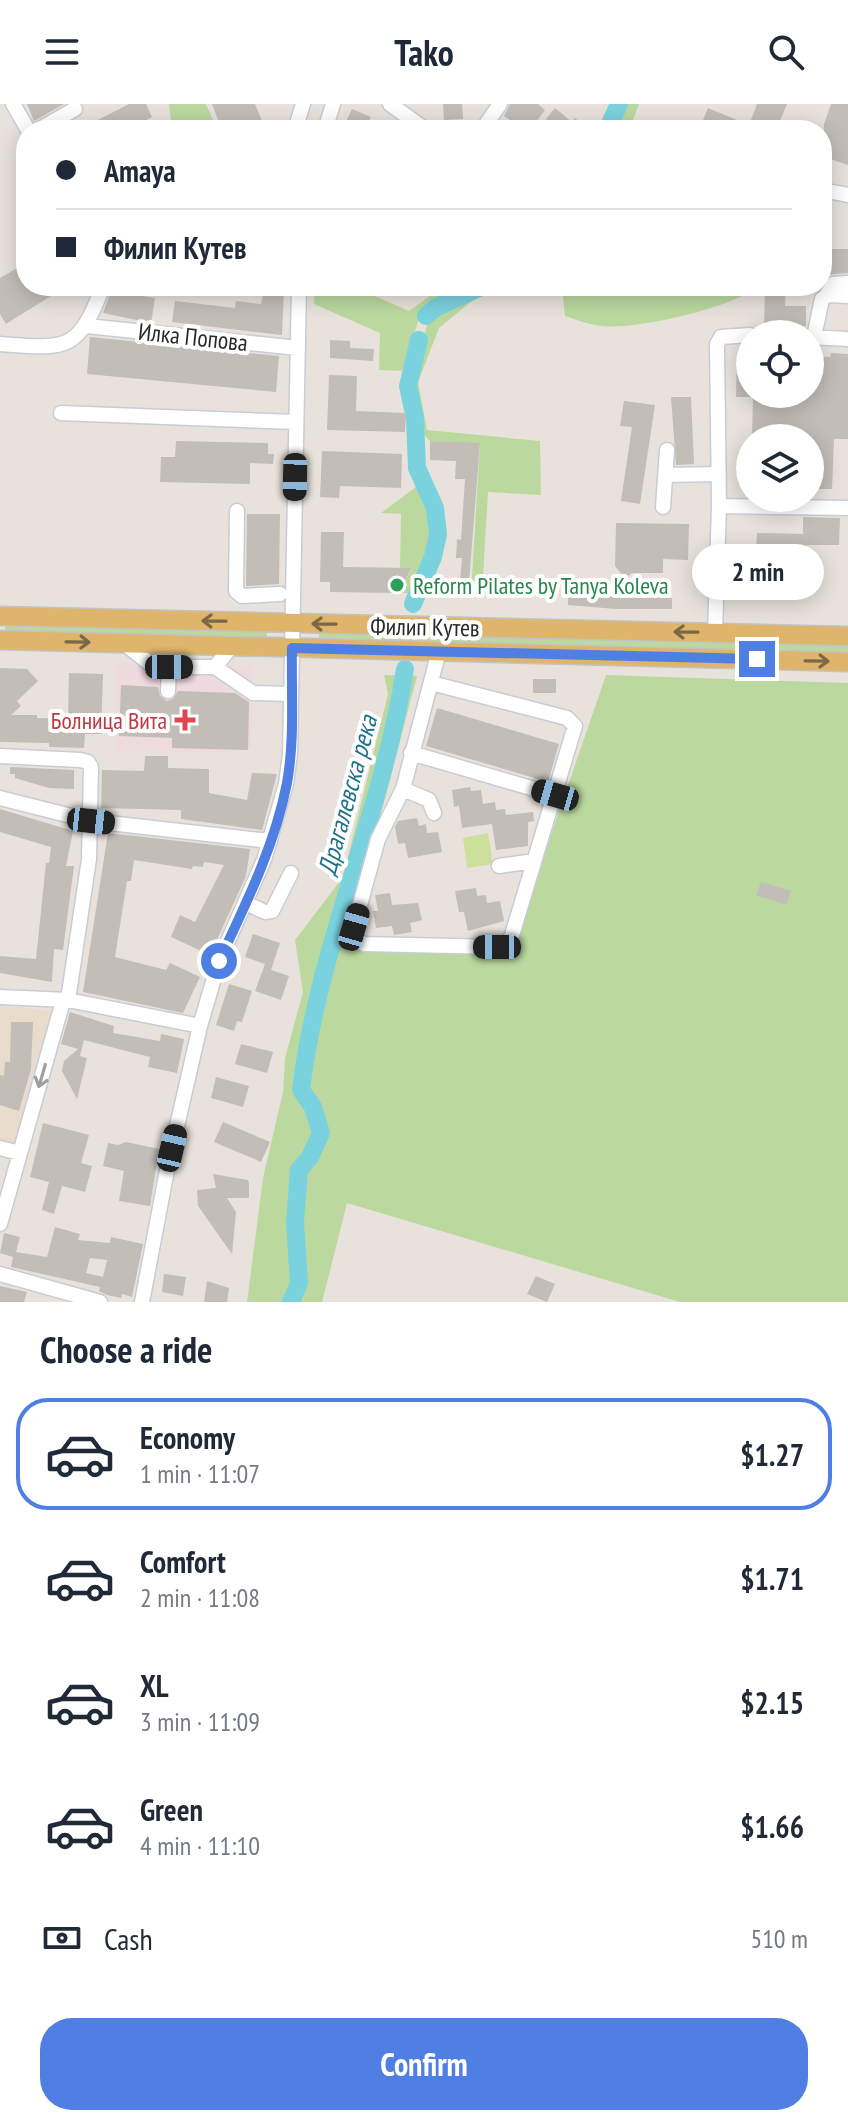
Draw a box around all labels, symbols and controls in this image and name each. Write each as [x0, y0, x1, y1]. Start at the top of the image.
text: Tako [394, 29, 454, 76]
icon: menu [40, 30, 84, 74]
icon: search [764, 30, 808, 74]
text: Amaya [104, 151, 176, 190]
text: Филип Кутев [104, 228, 247, 267]
street label: Илка Попова [137, 316, 249, 358]
map controls [736, 320, 824, 512]
button: locate [736, 320, 824, 408]
button: layers [736, 424, 824, 512]
car [283, 453, 307, 501]
callout: 2 min [691, 543, 823, 599]
text: 2 min [732, 555, 784, 588]
place label: Reform Pilates by Tanya Koleva [413, 570, 669, 601]
marker: Reform Pilates by Tanya Koleva [388, 576, 406, 594]
street label: Филип Кутев [370, 611, 480, 643]
one-way arrow [201, 613, 228, 629]
one-way arrow [311, 616, 338, 631]
one-way arrow [673, 625, 700, 640]
one-way arrow [64, 635, 91, 650]
route end [739, 641, 775, 677]
one-way arrow [803, 653, 830, 669]
car [145, 655, 193, 679]
place label: Болница Вита [51, 705, 167, 736]
marker: Болница Вита [174, 709, 196, 731]
water label: Драгалевска река [310, 710, 385, 879]
car [529, 777, 581, 813]
car [66, 807, 116, 835]
car [336, 901, 372, 953]
car [473, 935, 521, 959]
route start [201, 943, 237, 979]
one-way arrow [34, 1062, 49, 1088]
car [155, 1122, 189, 1174]
text: Choose a ride [40, 1326, 212, 1373]
icon: car [44, 1418, 116, 1490]
text: Economy [140, 1418, 235, 1457]
text: $1.27 [740, 1435, 804, 1474]
text: 1 min · 11:07 [140, 1457, 260, 1490]
icon: car [44, 1542, 116, 1614]
text: Comfort [140, 1542, 226, 1581]
text: $1.71 [740, 1559, 804, 1598]
text: 2 min · 11:08 [140, 1581, 260, 1614]
icon: car [44, 1666, 116, 1738]
text: XL [140, 1666, 169, 1705]
text: $2.15 [740, 1683, 804, 1722]
text: 3 min · 11:09 [140, 1705, 260, 1738]
icon: car [44, 1790, 116, 1862]
text: Green [140, 1790, 203, 1829]
text: $1.66 [740, 1807, 804, 1846]
text: 4 min · 11:10 [140, 1829, 260, 1862]
icon: cash [40, 1916, 84, 1960]
text: Cash [104, 1919, 153, 1958]
text: 510 m [750, 1922, 808, 1955]
button: Confirm [40, 2018, 808, 2110]

